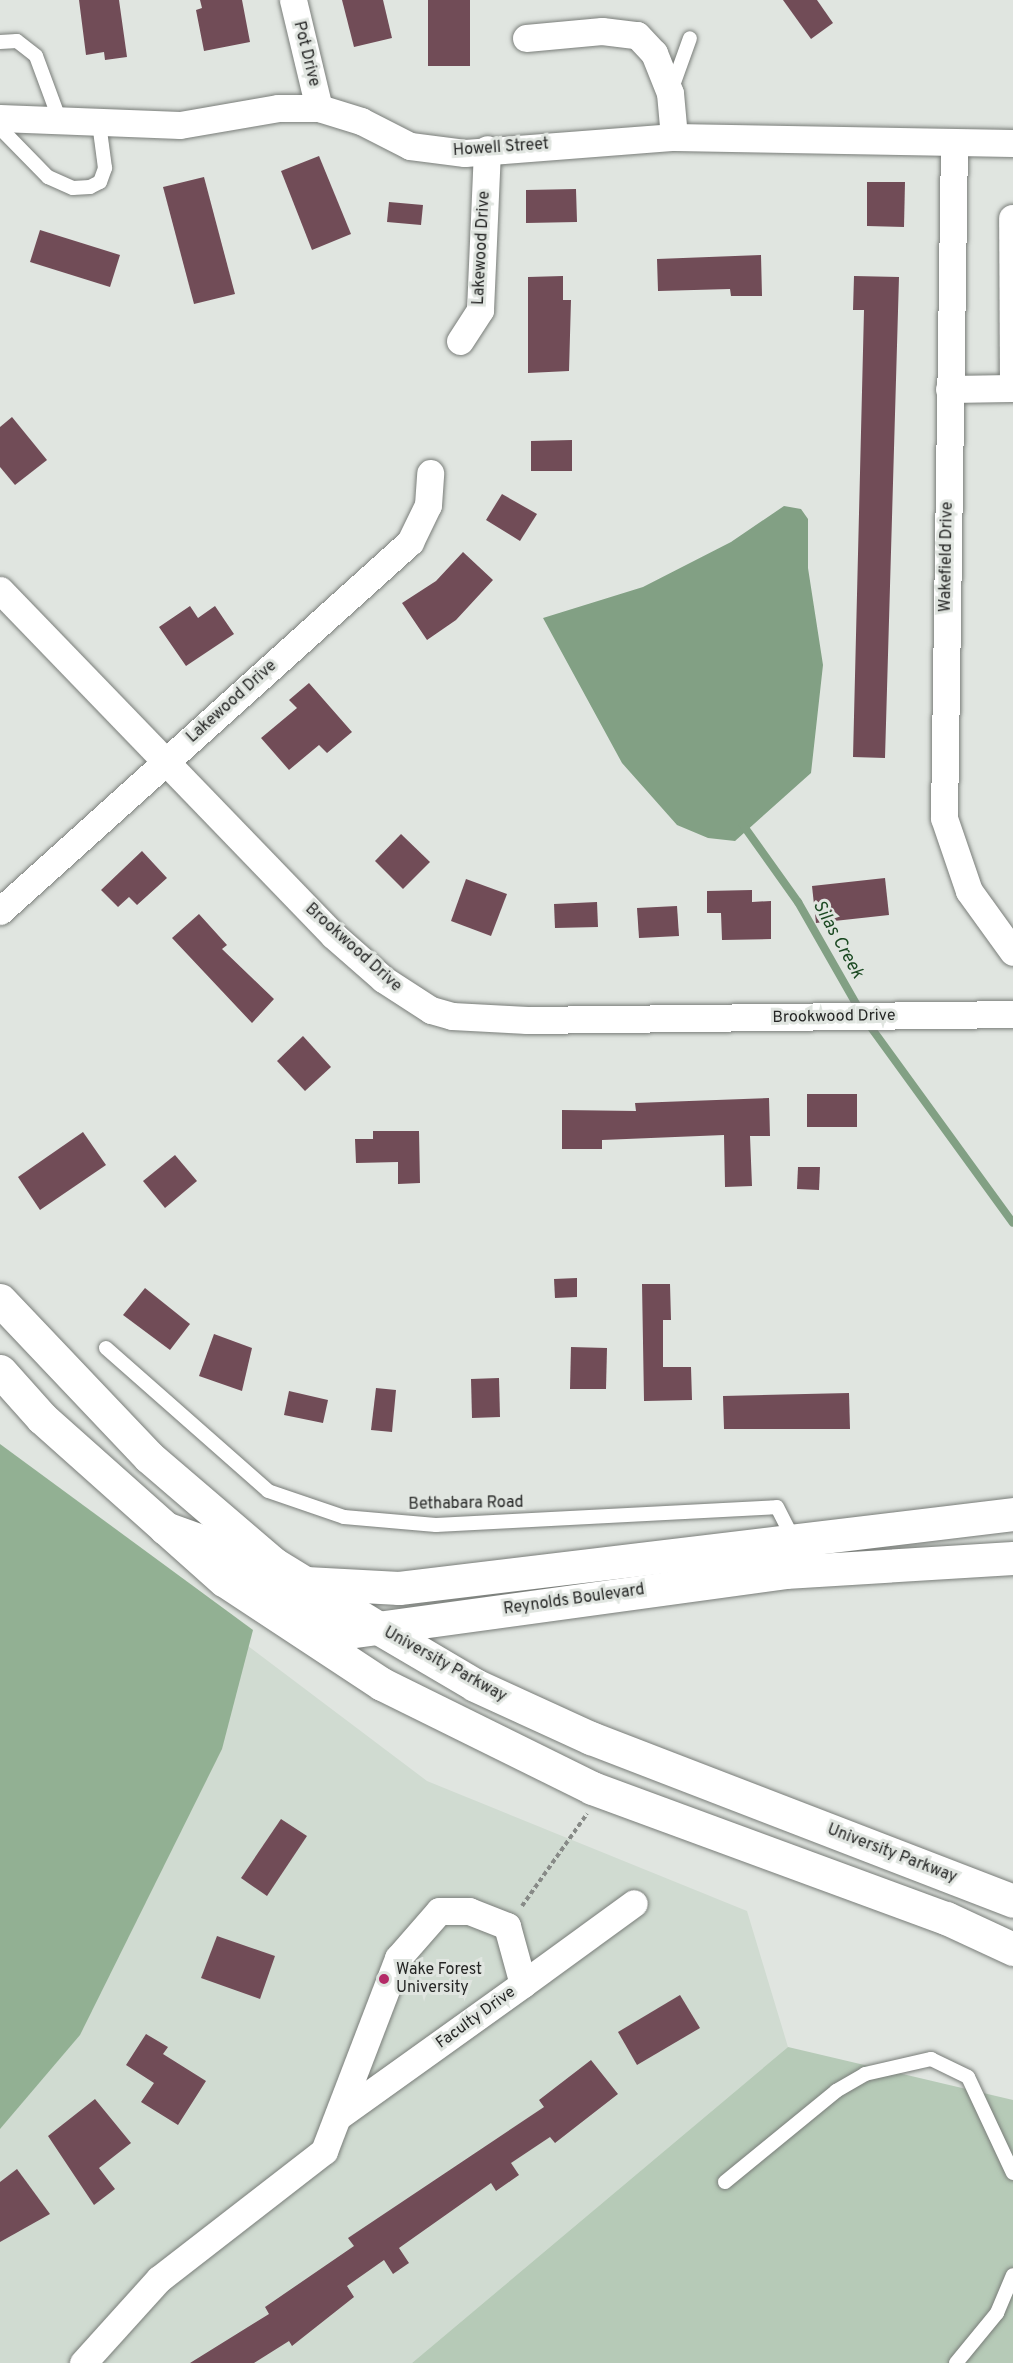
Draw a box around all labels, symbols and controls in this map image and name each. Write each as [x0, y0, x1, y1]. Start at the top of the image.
street label: Pot Drive [289, 19, 323, 89]
street label: Howell Street [452, 135, 550, 161]
street label: Lakewood Drive [469, 191, 495, 305]
street label: Wakefield Drive [936, 502, 958, 612]
street label: Lakewood Drive [183, 657, 281, 747]
water label: Silas Creek [807, 897, 867, 983]
street label: Brookwood Drive [301, 900, 405, 996]
street label: Brookwood Drive [772, 1006, 896, 1028]
street label: Bethabara Road [408, 1493, 524, 1515]
street label: Reynolds Boulevard [502, 1581, 646, 1619]
street label: University Parkway [380, 1623, 510, 1707]
street label: University Parkway [824, 1820, 960, 1888]
place label: Wake Forest University [396, 1960, 482, 1998]
marker: Wake Forest University [377, 1972, 391, 1986]
street label: Faculty Drive [433, 1983, 519, 2053]

